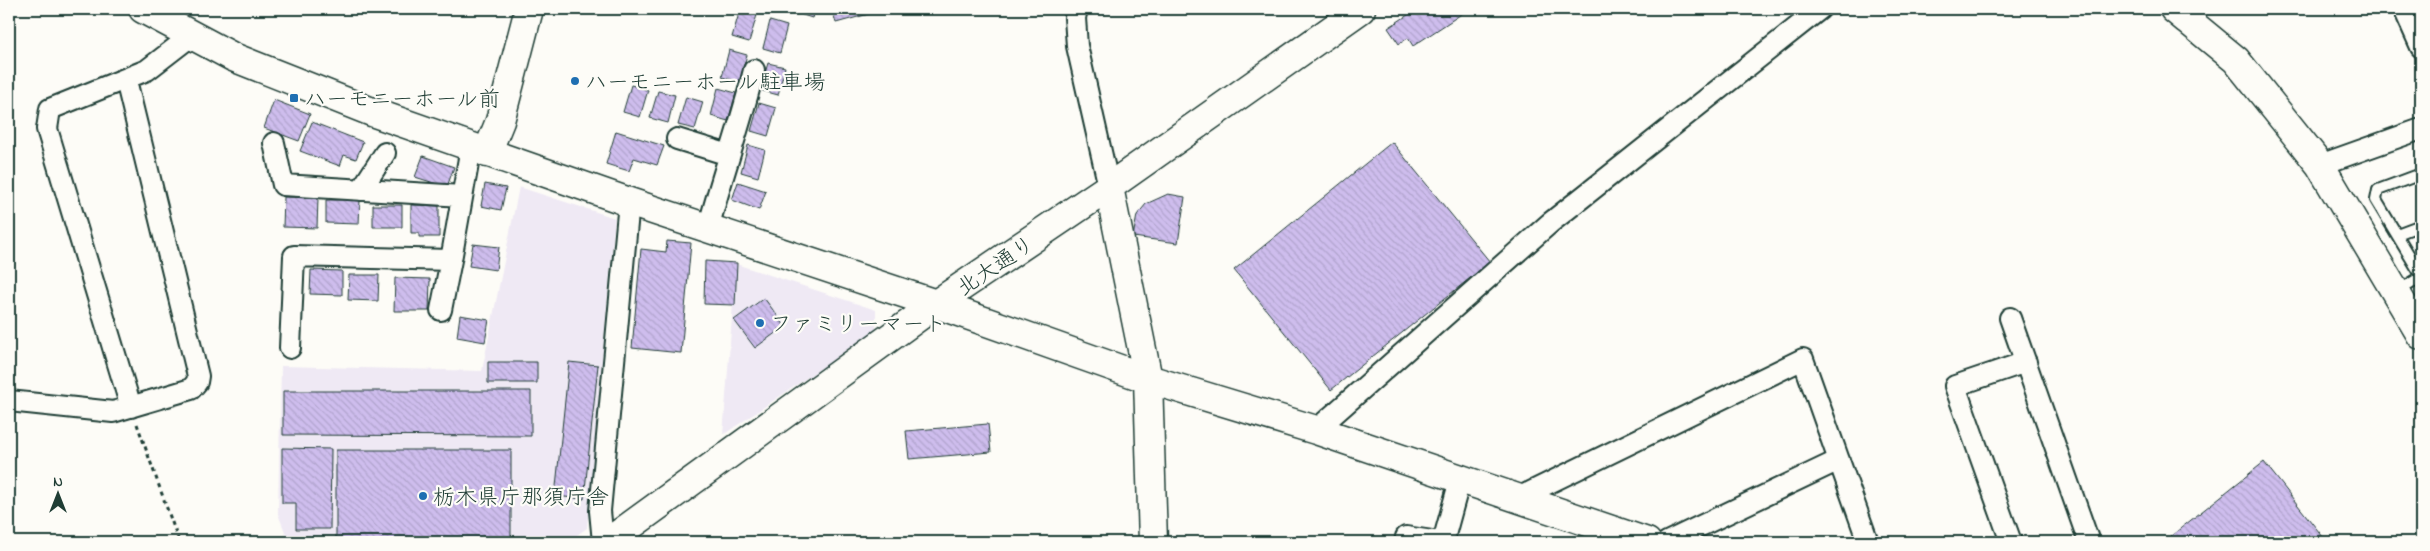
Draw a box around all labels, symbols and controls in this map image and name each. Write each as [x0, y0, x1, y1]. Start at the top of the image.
place label: ハーモニーホール駐車場 [585, 68, 825, 100]
marker: ハーモニーホール駐車場 [569, 75, 581, 87]
place label: ハーモニーホール前 [304, 85, 500, 117]
marker: ハーモニーホール前 [288, 92, 300, 104]
street label: 北大通り [951, 230, 1042, 305]
place label: ファミリーマート [770, 310, 946, 342]
marker: ファミリーマート [754, 317, 766, 329]
north arrow [32, 468, 82, 518]
text: N [53, 472, 63, 493]
place label: 栃木県庁那須庁舎 [433, 483, 609, 515]
marker: 栃木県庁那須庁舎 [417, 490, 429, 502]

